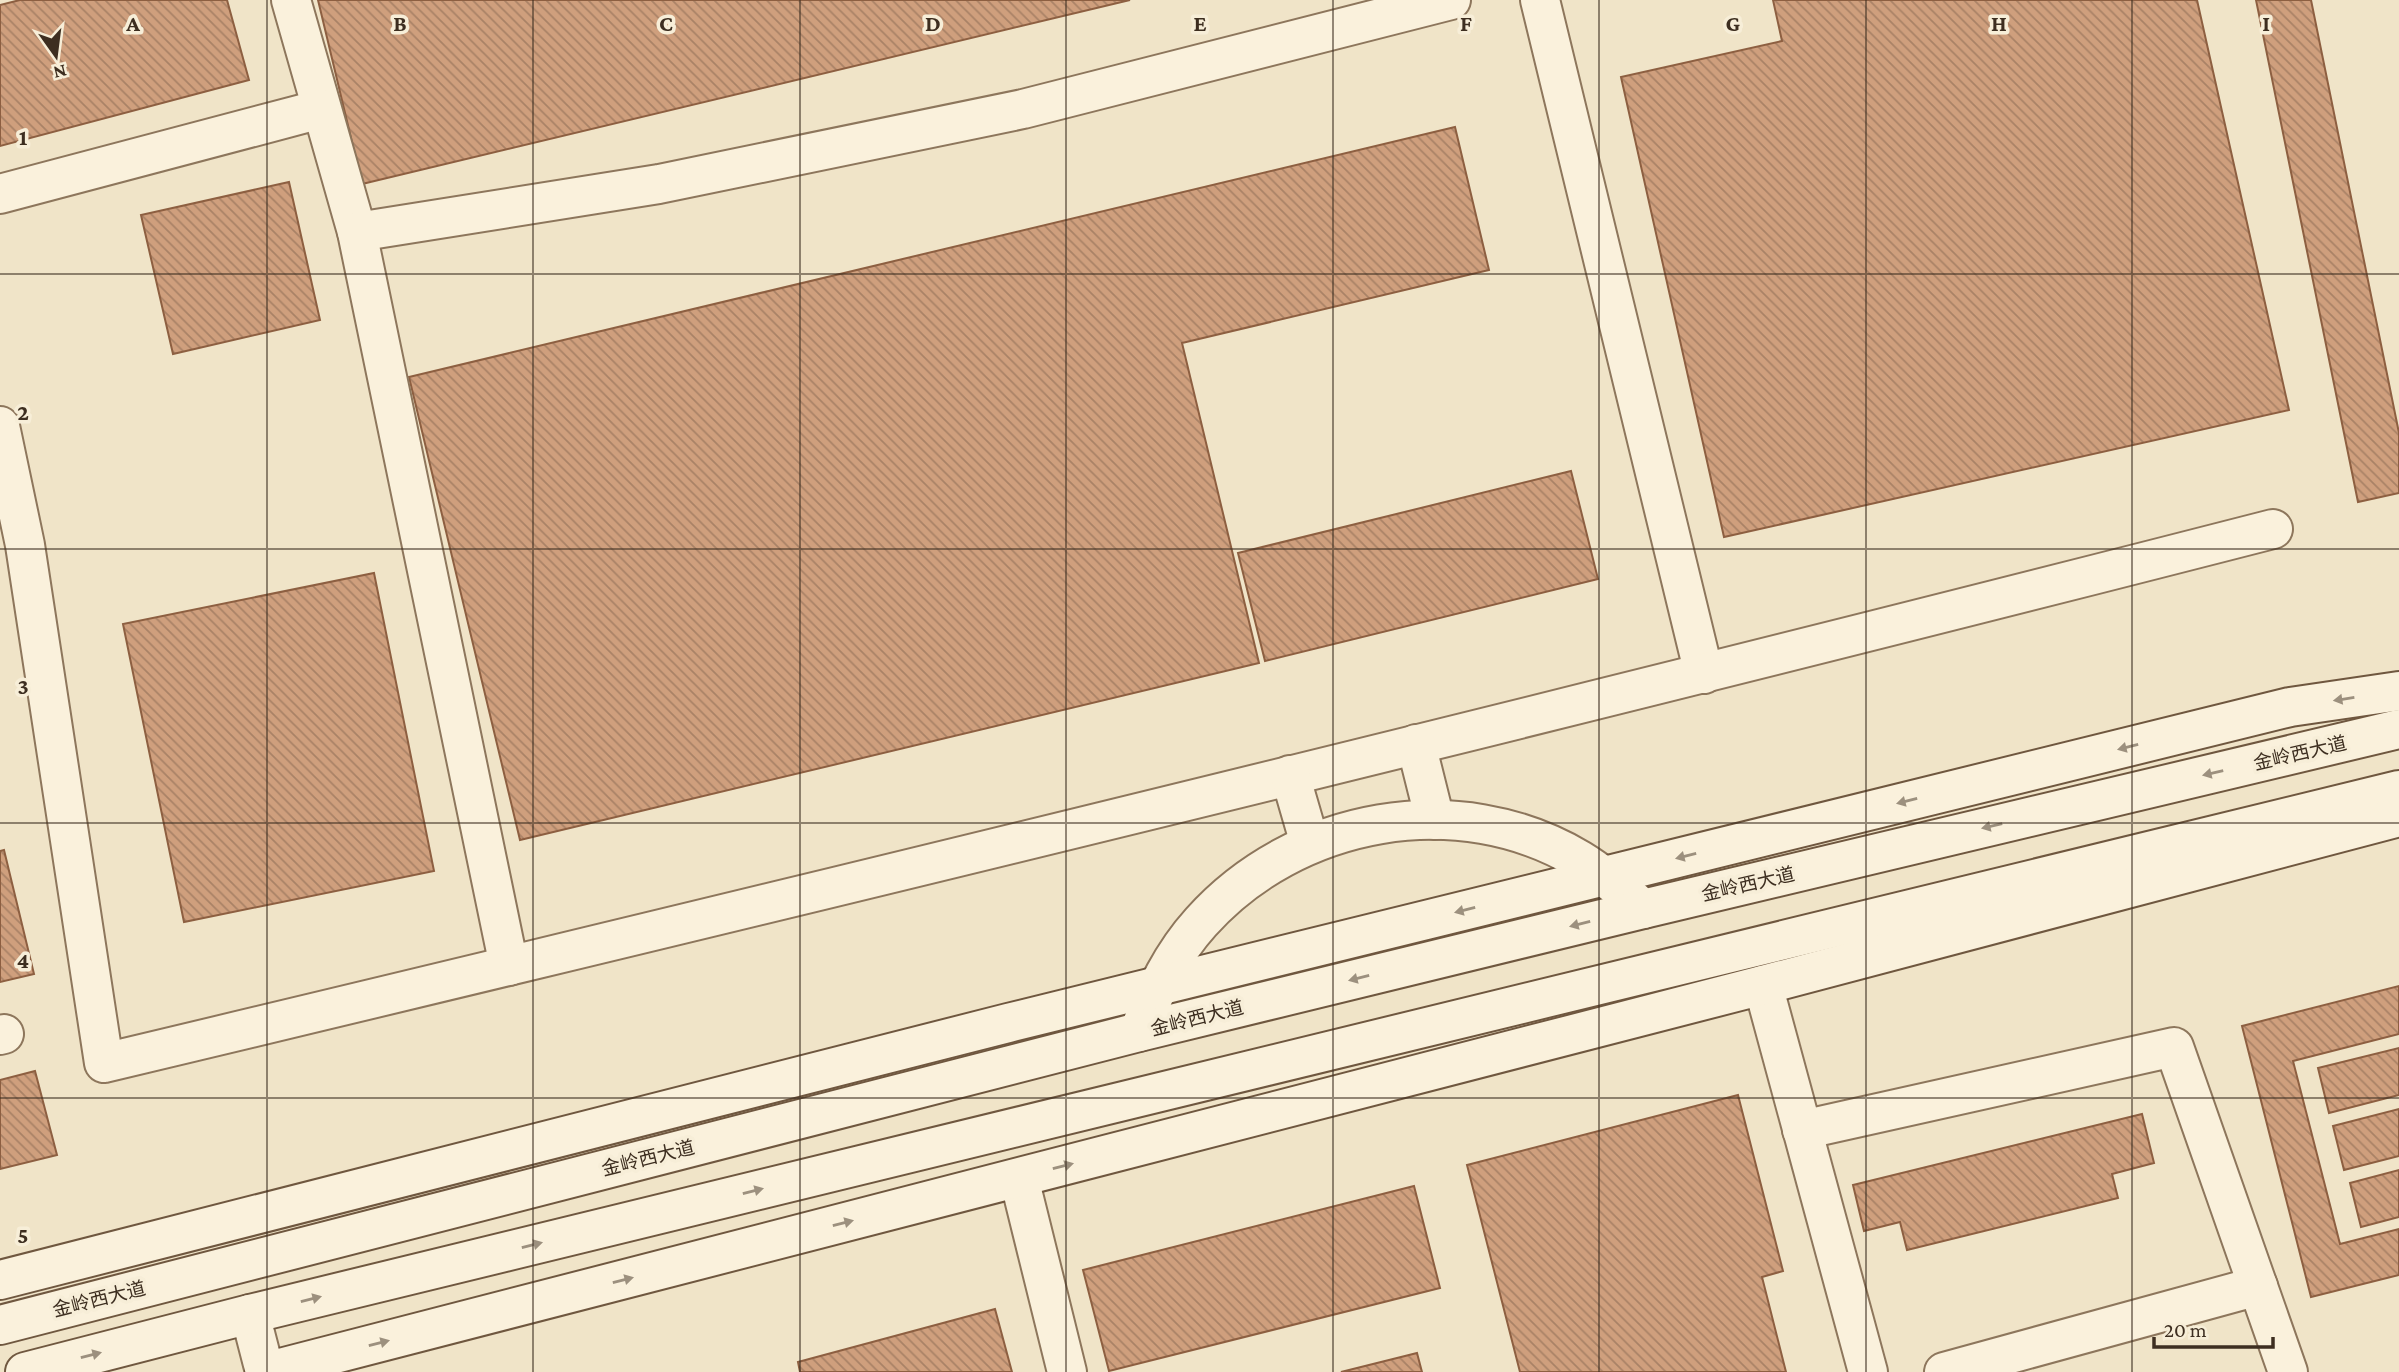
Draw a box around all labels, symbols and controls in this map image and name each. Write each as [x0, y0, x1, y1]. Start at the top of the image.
text: A [125, 10, 140, 36]
text: B [393, 10, 407, 36]
text: C [659, 10, 673, 36]
text: D [925, 10, 941, 36]
text: E [1193, 10, 1207, 36]
text: F [1460, 10, 1472, 36]
text: G [1726, 10, 1741, 36]
text: H [1991, 10, 2007, 36]
text: I [2262, 10, 2270, 36]
north arrow [21, 21, 91, 91]
text: N [51, 60, 69, 84]
text: 1 [19, 124, 28, 150]
text: 2 [17, 399, 29, 425]
text: 3 [17, 673, 29, 699]
one-way arrow [2333, 694, 2355, 705]
street label: 金岭西大道 [2251, 732, 2349, 774]
one-way arrow [2117, 742, 2139, 753]
one-way arrow [2202, 768, 2224, 779]
one-way arrow [1896, 796, 1918, 807]
one-way arrow [1981, 821, 2003, 832]
one-way arrow [1675, 851, 1697, 862]
street label: 金岭西大道 [1699, 863, 1797, 905]
one-way arrow [1454, 905, 1476, 916]
one-way arrow [1569, 919, 1591, 930]
text: 4 [17, 947, 29, 973]
one-way arrow [1348, 973, 1370, 984]
street label: 金岭西大道 [1148, 996, 1246, 1040]
street label: 金岭西大道 [599, 1136, 697, 1180]
one-way arrow [1053, 1161, 1074, 1171]
one-way arrow [742, 1185, 764, 1196]
one-way arrow [832, 1217, 854, 1228]
text: 5 [17, 1222, 29, 1248]
one-way arrow [521, 1239, 543, 1250]
one-way arrow [612, 1274, 634, 1285]
street label: 金岭西大道 [50, 1277, 148, 1321]
one-way arrow [300, 1293, 322, 1304]
scale bar [2154, 1306, 2273, 1350]
text: 20 m [2164, 1318, 2207, 1342]
one-way arrow [368, 1337, 390, 1348]
one-way arrow [80, 1349, 102, 1360]

